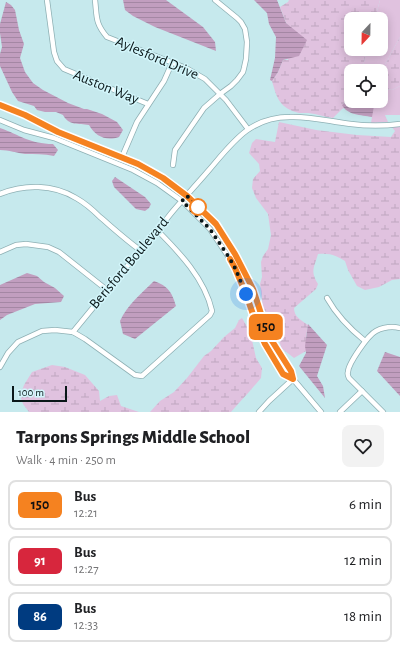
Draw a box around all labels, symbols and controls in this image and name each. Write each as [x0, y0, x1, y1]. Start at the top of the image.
north arrow [344, 12, 388, 56]
map controls [344, 12, 388, 108]
street label: Aylesford Drive [113, 34, 201, 82]
button: locate [344, 64, 388, 108]
street label: Auston Way [71, 67, 141, 107]
unlabelled marker [189, 198, 207, 216]
street label: Berisford Boulevard [86, 214, 172, 312]
your location [236, 284, 256, 304]
line badge: 150 [243, 314, 289, 340]
text: 150 [257, 320, 275, 334]
scale bar [12, 384, 67, 403]
text: 100 m [18, 387, 44, 398]
button: heart [342, 425, 384, 467]
text: Tarpons Springs Middle School [16, 428, 250, 447]
text: Walk · 4 min · 250 m [16, 454, 116, 467]
text: Bus [74, 489, 96, 504]
text: 6 min [349, 497, 382, 512]
text: 150 [31, 498, 49, 512]
text: 12:21 [74, 507, 98, 520]
text: Bus [74, 545, 96, 560]
text: 12 min [344, 553, 382, 568]
text: 91 [34, 554, 46, 568]
text: 12:27 [74, 563, 99, 576]
text: Bus [74, 601, 96, 616]
text: 18 min [344, 609, 382, 624]
text: 86 [33, 610, 47, 624]
text: 12:33 [74, 619, 98, 632]

